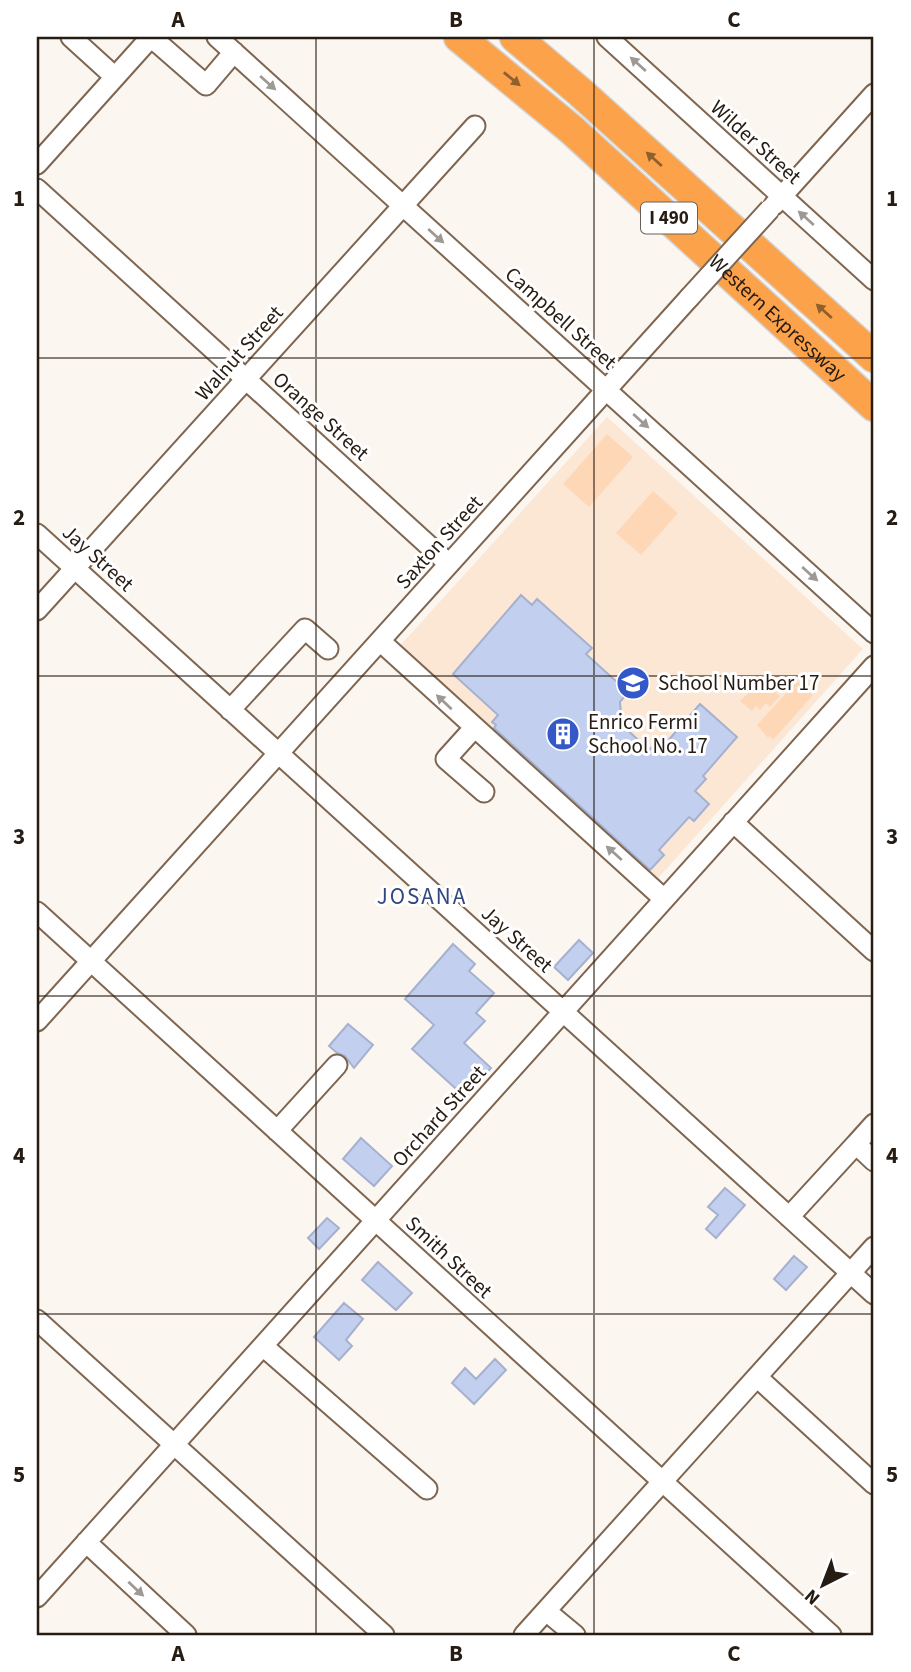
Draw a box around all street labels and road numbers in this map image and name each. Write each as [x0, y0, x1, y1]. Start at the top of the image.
street label: Wilder Street [704, 93, 808, 191]
road number: I 490 [641, 202, 697, 233]
street label: Western Expressway [702, 247, 853, 389]
street label: Campbell Street [498, 260, 624, 376]
street label: Walnut Street [188, 299, 290, 407]
street label: Orange Street [266, 365, 376, 467]
street label: Saxton Street [389, 488, 489, 596]
street label: Jay Street [56, 518, 140, 598]
street label: Jay Street [475, 899, 559, 979]
street label: Orchard Street [385, 1058, 493, 1174]
street label: Smith Street [399, 1209, 499, 1305]

